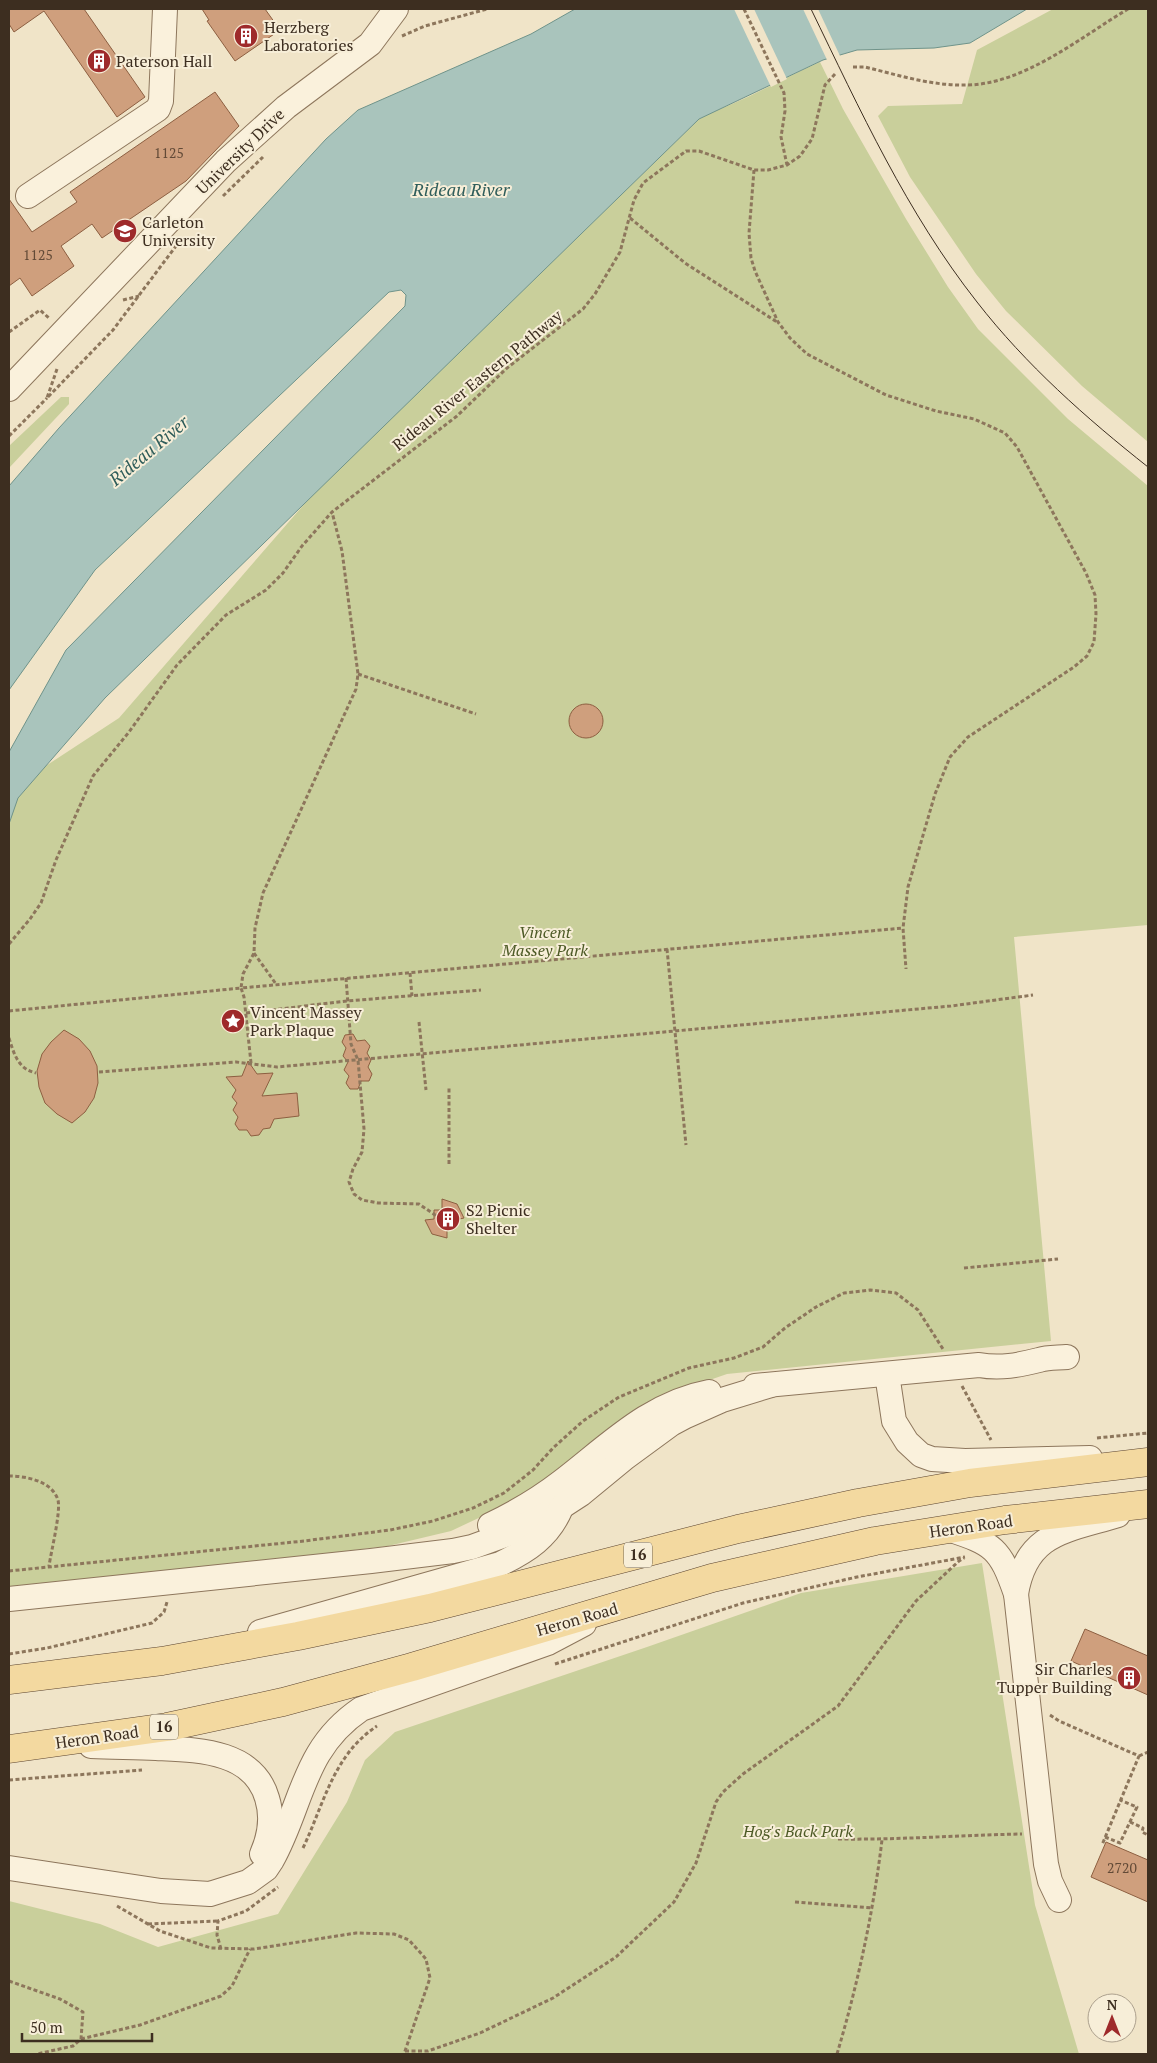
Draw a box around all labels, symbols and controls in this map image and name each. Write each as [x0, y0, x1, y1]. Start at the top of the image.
place label: Herzberg Laboratories [264, 16, 353, 56]
building icon: Herzberg Laboratories [233, 23, 259, 49]
building icon: Paterson Hall [86, 48, 112, 74]
place label: Paterson Hall [116, 50, 212, 72]
street label: University Drive [191, 103, 289, 199]
house number: 1125 [154, 143, 184, 162]
water label: Rideau River [411, 177, 511, 201]
place label: Carleton University [142, 211, 216, 251]
school or university icon: Carleton University [112, 218, 138, 244]
house number: 1125 [23, 245, 53, 264]
street label: Rideau River Eastern Pathway [387, 304, 567, 455]
water label: Rideau River [103, 409, 194, 491]
park label: Vincent Massey Park [501, 921, 588, 961]
place label: Vincent Massey Park Plaque [250, 1001, 362, 1041]
place icon: Vincent Massey Park Plaque [220, 1008, 246, 1034]
place label: S2 Picnic Shelter [466, 1199, 531, 1239]
building icon: S2 Picnic Shelter [435, 1206, 461, 1232]
street label: Heron Road [928, 1509, 1014, 1543]
road number: 16 [624, 1542, 652, 1568]
street label: Heron Road [534, 1597, 620, 1641]
place label: Sir Charles Tupper Building [997, 1658, 1113, 1698]
building icon: Sir Charles Tupper Building [1116, 1665, 1142, 1691]
road number: 16 [150, 1714, 178, 1740]
street label: Heron Road [54, 1720, 140, 1754]
park label: Hog's Back Park [742, 1820, 853, 1842]
house number: 2720 [1107, 1858, 1137, 1877]
north arrow [1087, 1993, 1137, 2043]
text: N [1107, 1995, 1118, 2014]
scale bar [22, 2010, 152, 2042]
text: 50 m [30, 2017, 63, 2037]

